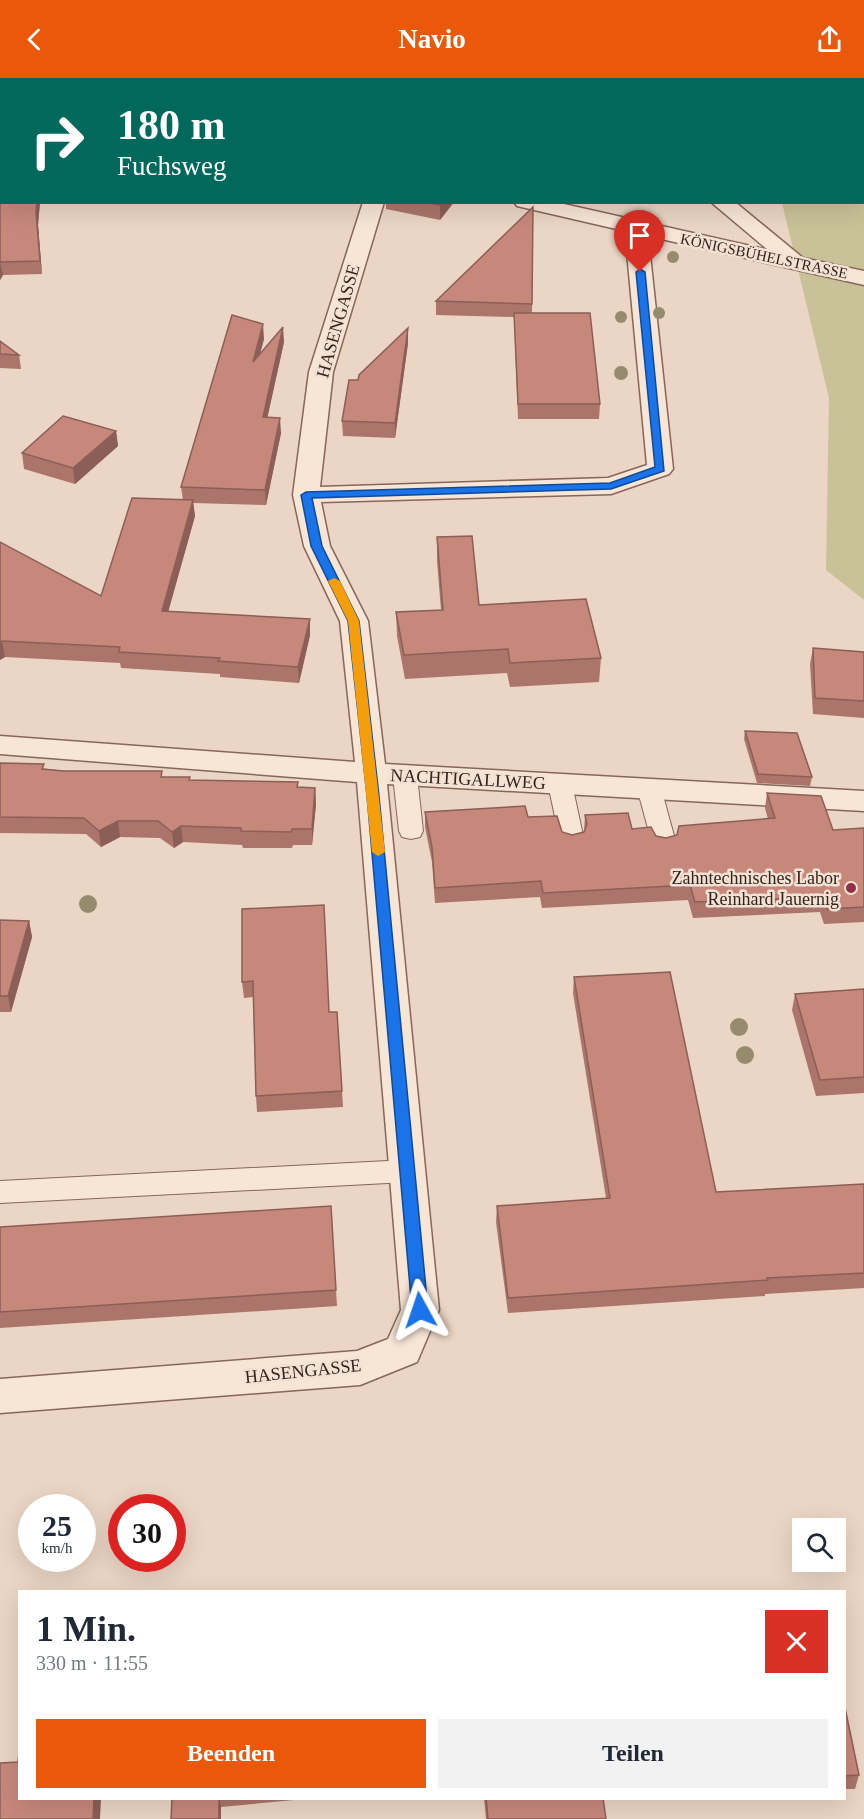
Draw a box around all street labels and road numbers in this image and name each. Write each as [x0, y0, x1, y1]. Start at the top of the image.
street label: KÖNIGSBÜHELSTRASSE [679, 230, 849, 282]
street label: HASENGASSE [312, 262, 364, 380]
street label: NACHTIGALLWEG [390, 765, 546, 793]
street label: HASENGASSE [244, 1355, 362, 1387]

